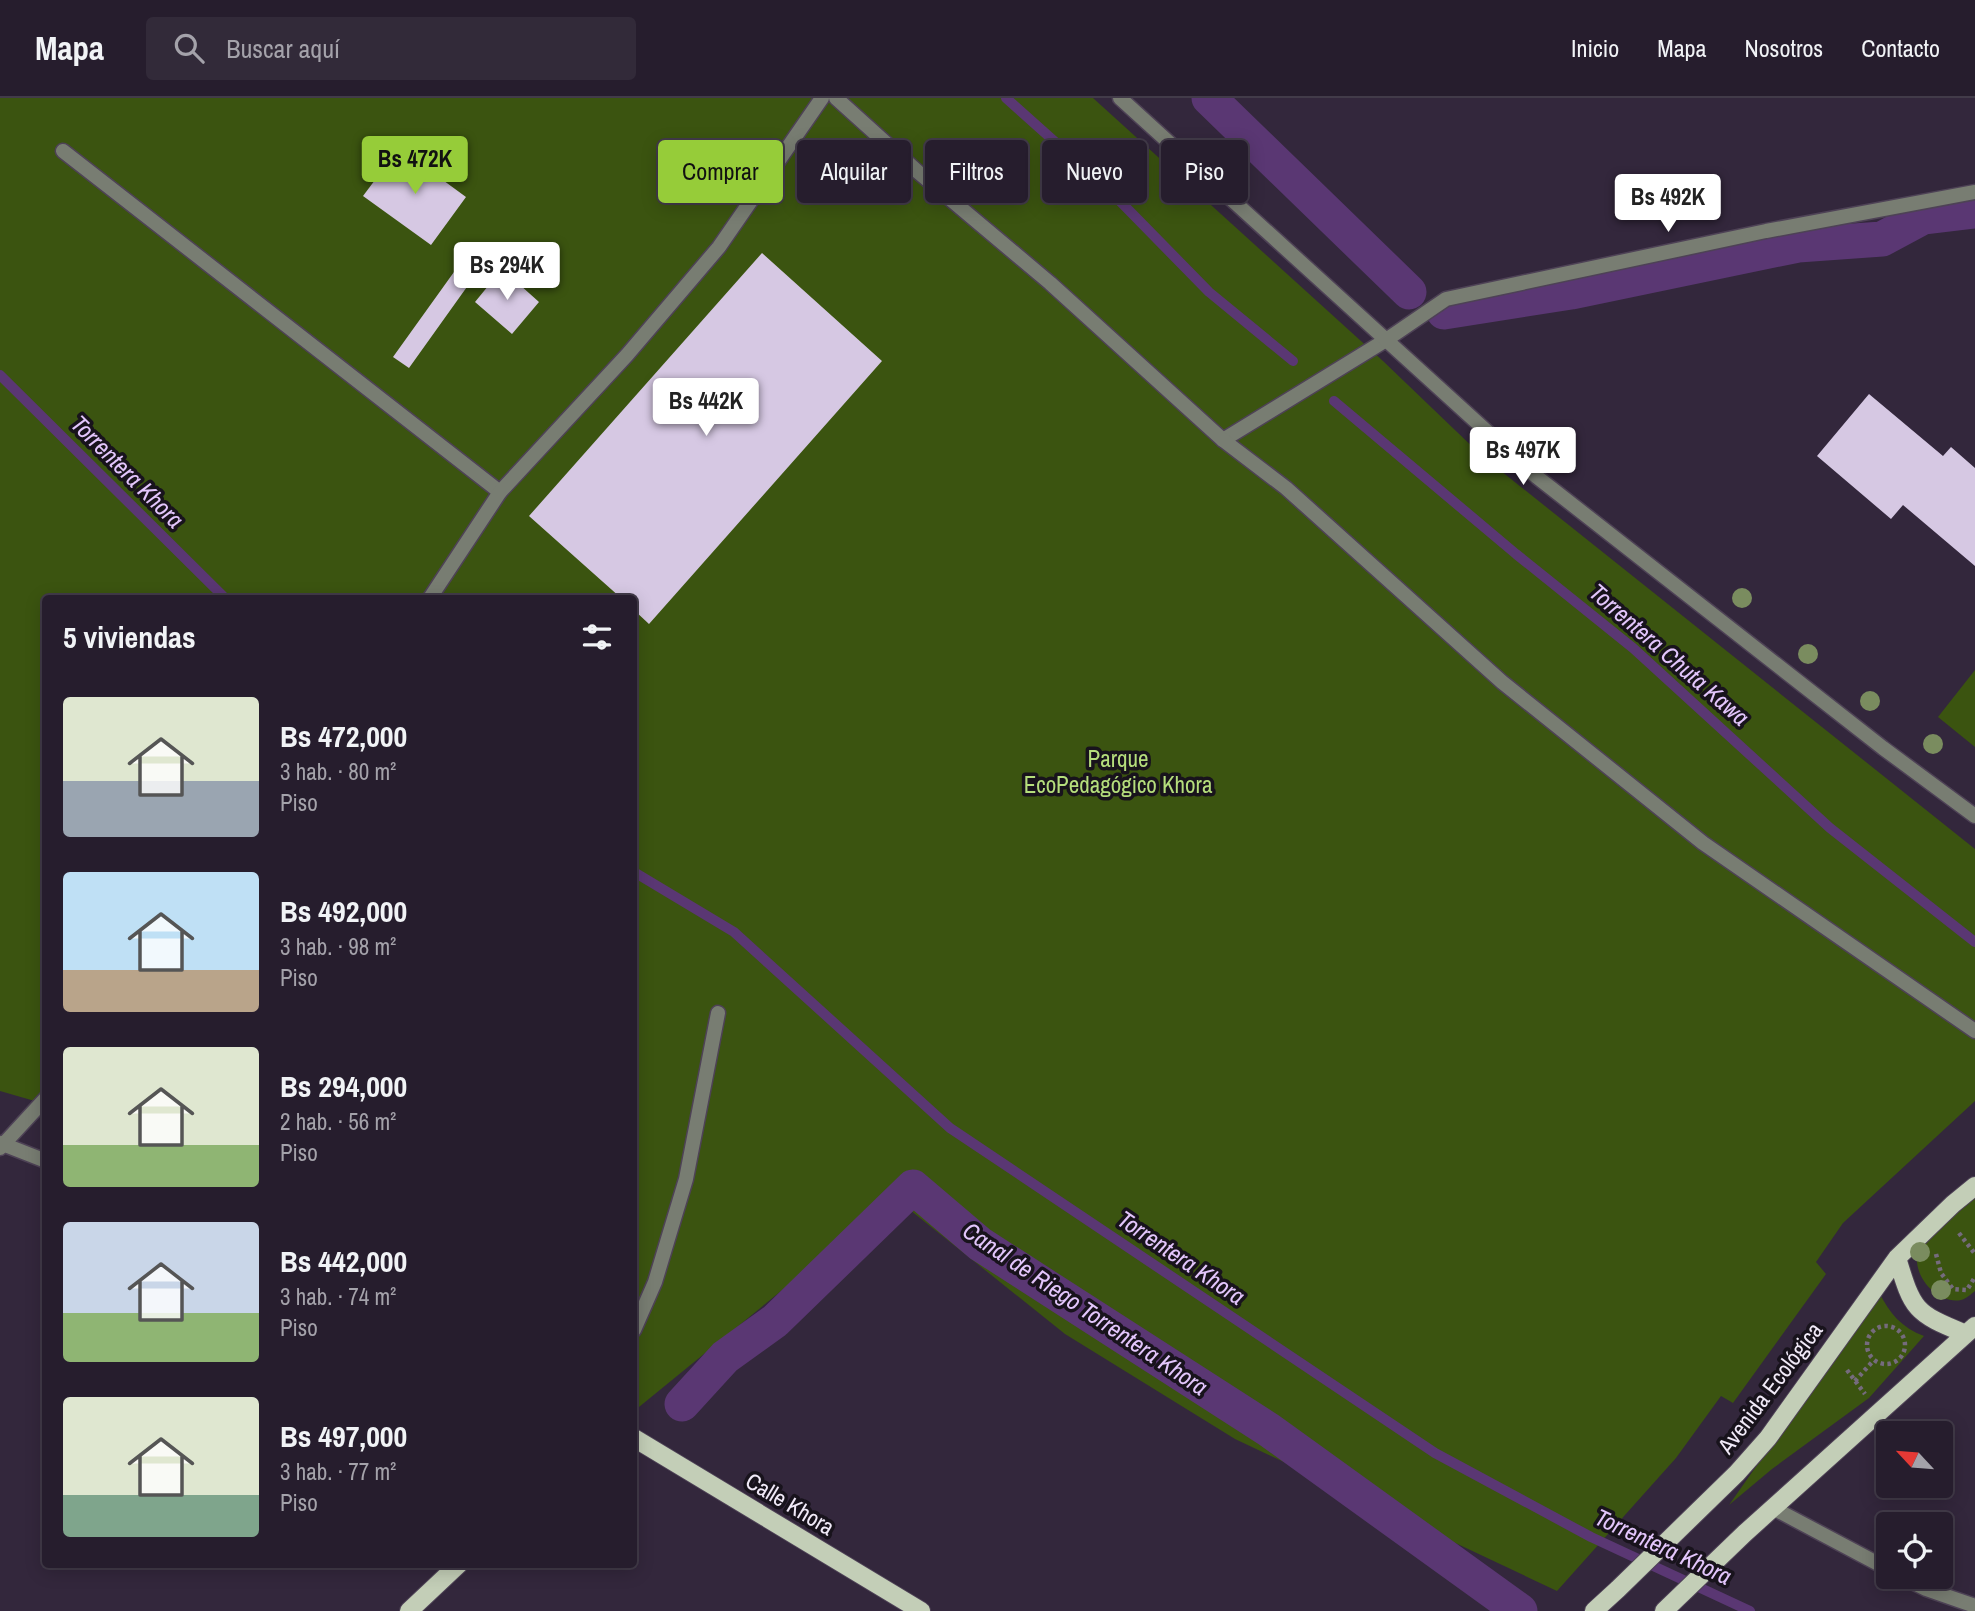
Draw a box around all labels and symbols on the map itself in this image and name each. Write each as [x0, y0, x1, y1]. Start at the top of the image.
pin: Bs 472K [350, 136, 480, 196]
pin: Bs 492K [1603, 174, 1733, 234]
pin: Bs 294K [442, 242, 572, 302]
pin: Bs 442K [641, 378, 771, 438]
water label: Torrentera Khora [64, 408, 191, 535]
pin: Bs 497K [1458, 428, 1588, 487]
water label: Torrentera Chuta Kawa [1583, 576, 1756, 733]
park label: Parque EcoPedagógico Khora [1024, 743, 1213, 800]
water label: Torrentera Khora [1112, 1203, 1252, 1312]
water label: Canal de Riego Torrentera Khora [957, 1214, 1214, 1402]
street label: Avenida Ecológica [1709, 1315, 1830, 1461]
north arrow [1876, 1421, 1953, 1498]
street label: Calle Khora [740, 1465, 841, 1542]
water label: Torrentera Khora [1590, 1500, 1737, 1592]

